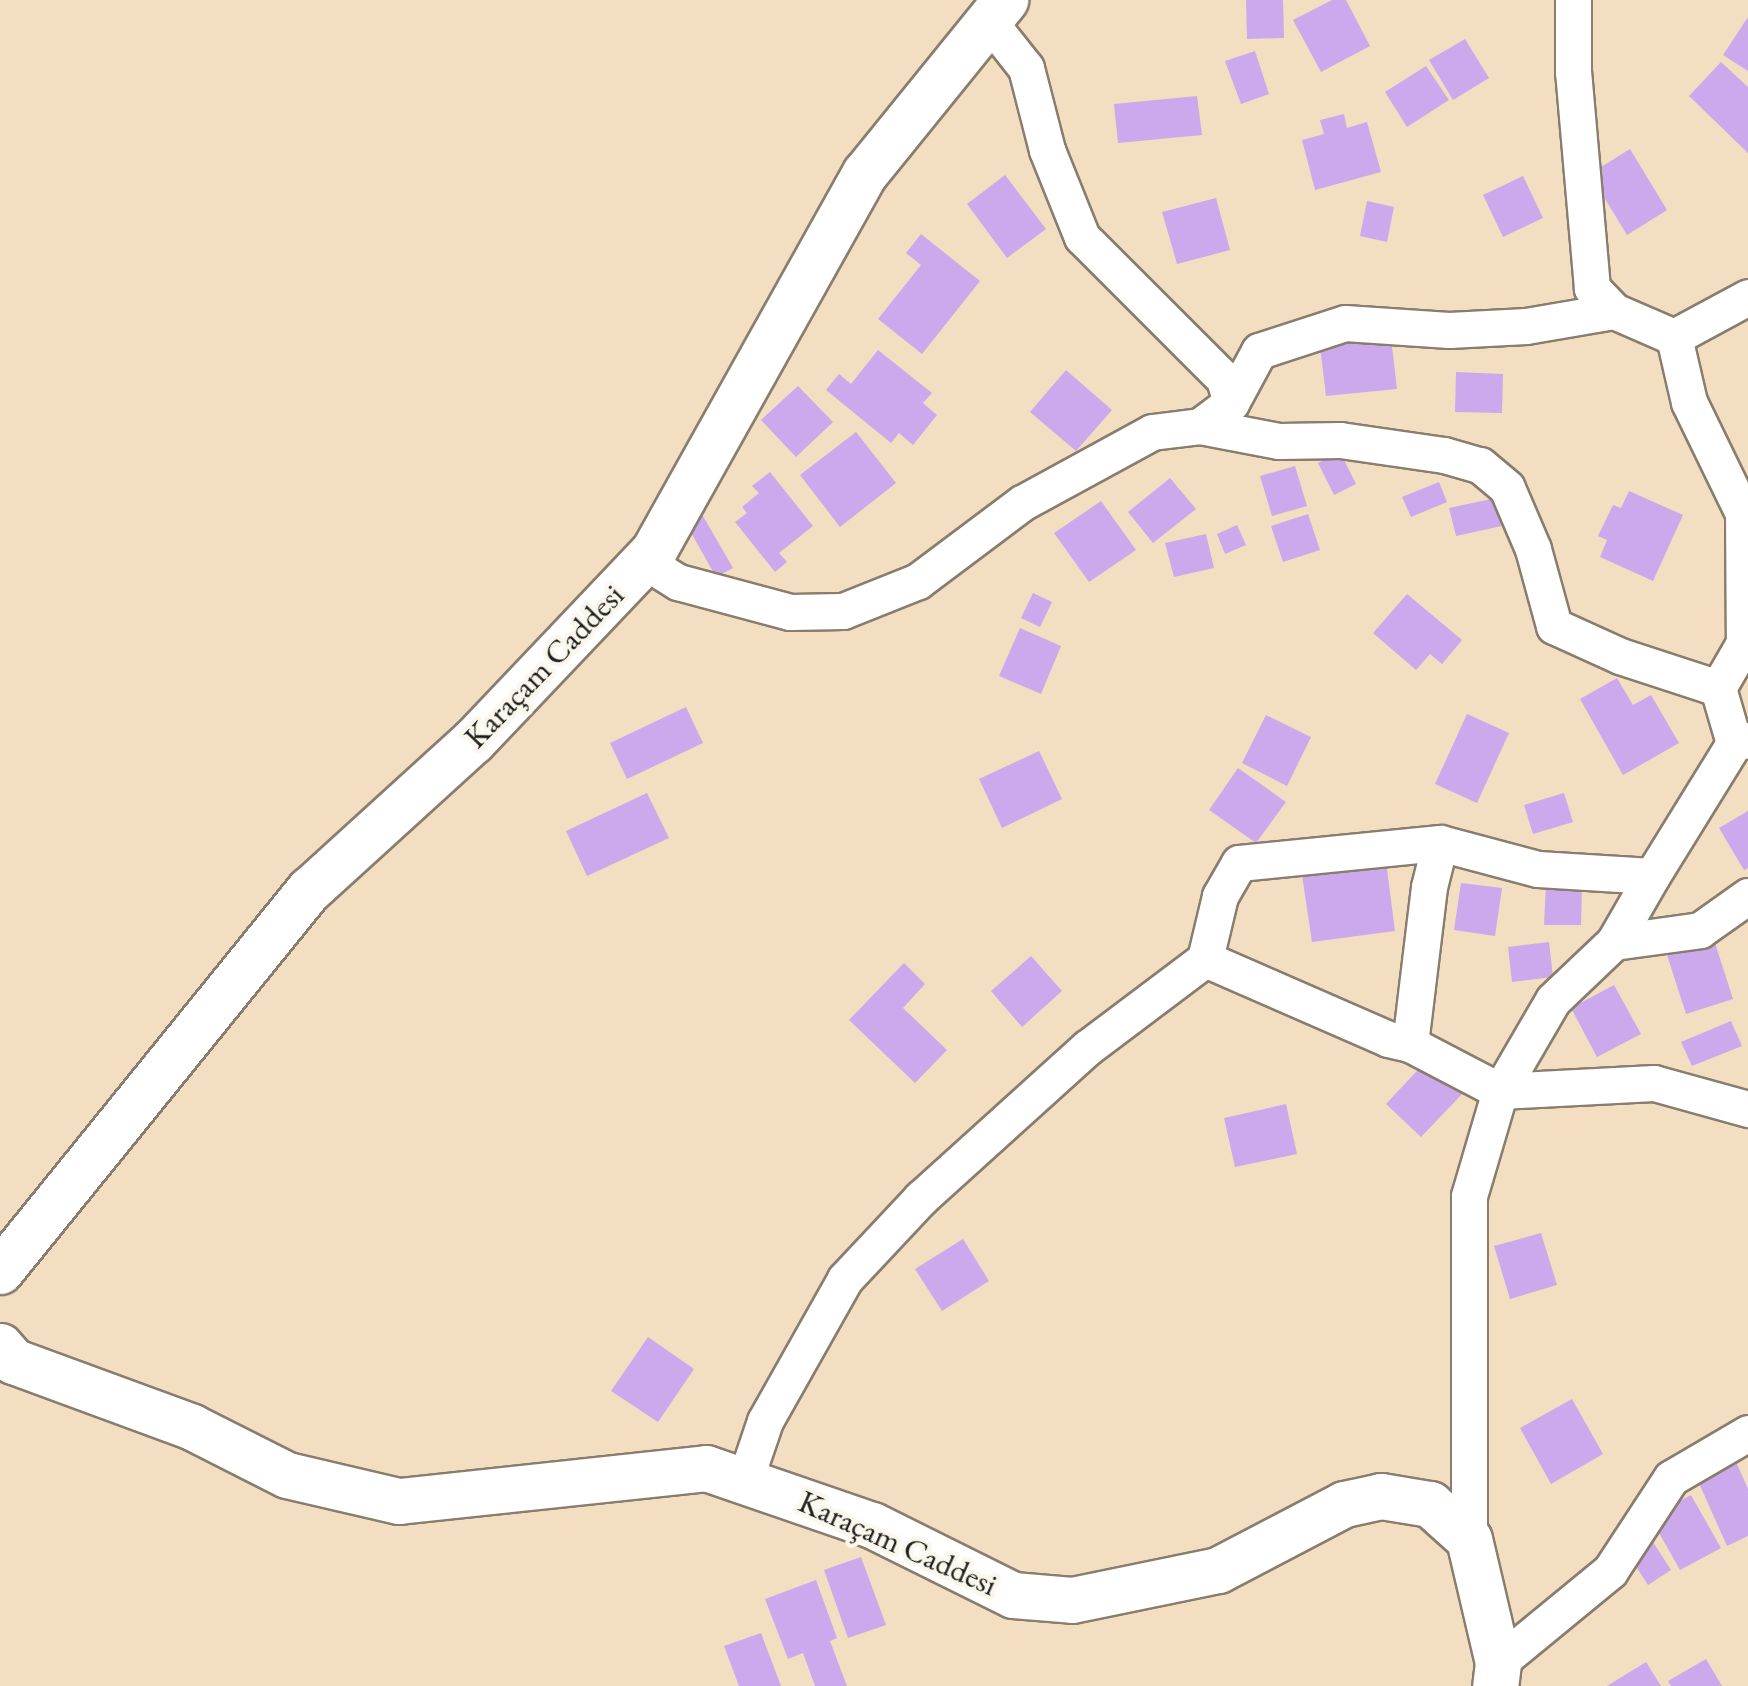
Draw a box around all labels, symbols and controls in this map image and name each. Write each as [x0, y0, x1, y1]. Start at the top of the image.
street label: Karaçam Caddesi [456, 576, 632, 756]
street label: Karaçam Caddesi [793, 1482, 1003, 1604]

